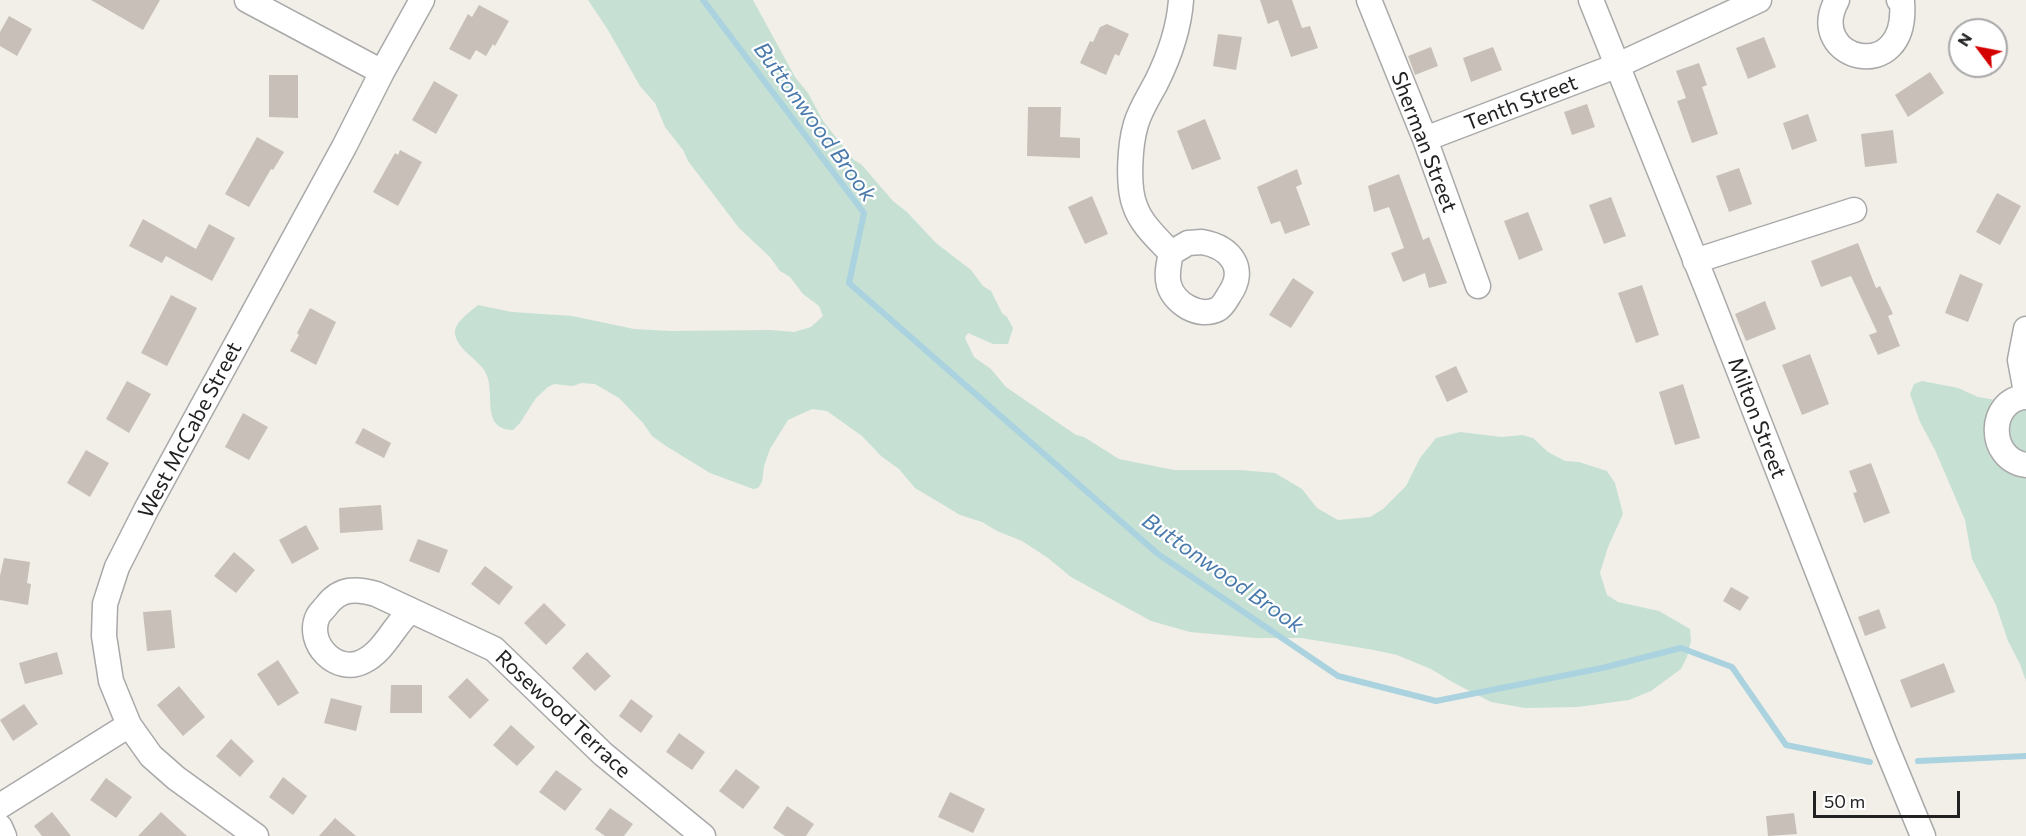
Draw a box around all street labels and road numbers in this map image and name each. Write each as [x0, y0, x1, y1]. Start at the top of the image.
street label: Sherman Street [1386, 68, 1462, 216]
street label: Tenth Street [1461, 70, 1581, 136]
street label: West McCabe Street [133, 338, 247, 522]
street label: Milton Street [1722, 354, 1792, 482]
street label: Rosewood Terrace [490, 645, 636, 783]

